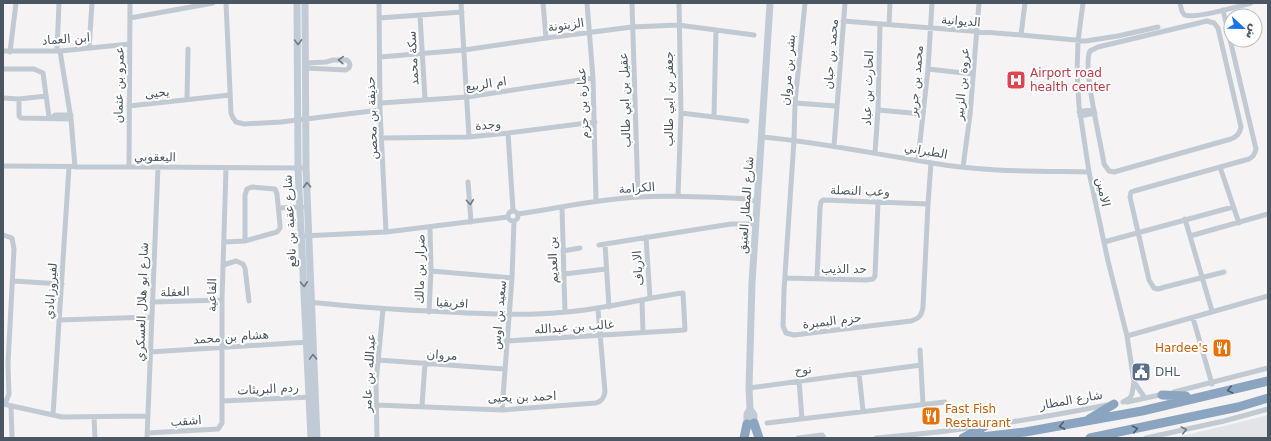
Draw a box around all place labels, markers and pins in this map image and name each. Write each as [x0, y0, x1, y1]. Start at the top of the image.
place label: Airport road health center [1030, 66, 1110, 94]
hospital icon: Airport road health center [1005, 69, 1027, 91]
restaurant icon: Hardee's [1211, 337, 1233, 359]
place label: Hardee's [1155, 341, 1208, 355]
public building icon: DHL [1130, 361, 1152, 383]
place label: DHL [1155, 365, 1180, 379]
place label: Fast Fish Restaurant [945, 402, 1011, 430]
restaurant icon: Fast Fish Restaurant [920, 405, 942, 427]

